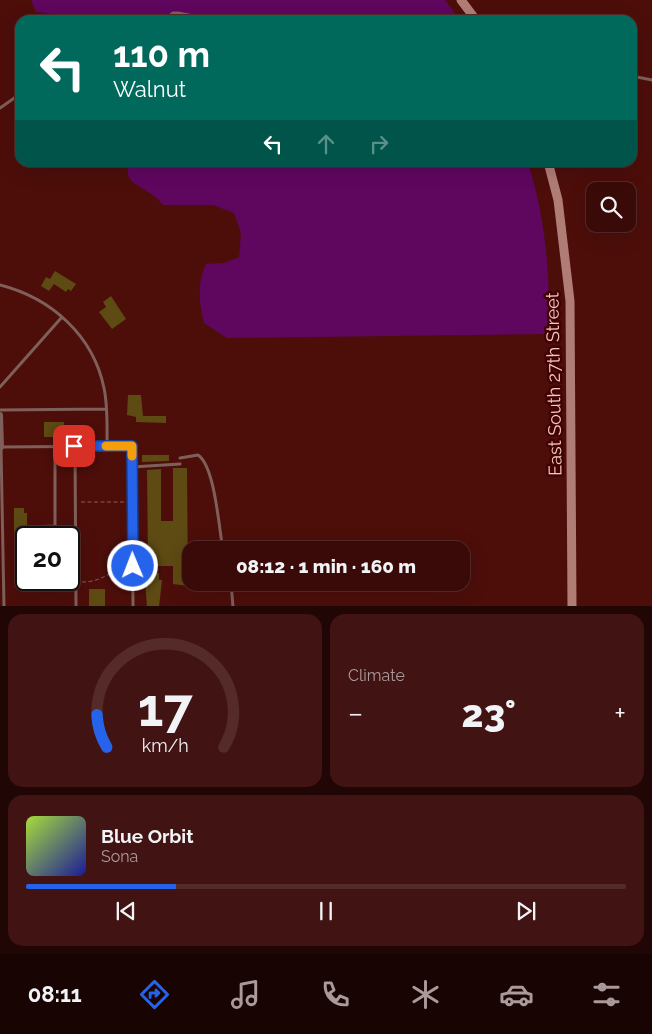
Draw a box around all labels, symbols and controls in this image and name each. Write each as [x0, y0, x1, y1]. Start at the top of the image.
text: 110 m [113, 34, 210, 75]
icon: left [30, 35, 95, 100]
text: Walnut [113, 76, 186, 102]
icon: left [259, 130, 287, 158]
icon: ahead [312, 130, 340, 158]
icon: right [365, 130, 393, 158]
map controls [586, 182, 636, 232]
button: search [586, 182, 636, 232]
street label: East South 27th Street [541, 292, 566, 476]
pin [53, 425, 95, 467]
icon: arrive [60, 432, 88, 460]
speed limit sign: 20 [15, 526, 80, 591]
position arrow [106, 539, 158, 591]
text: 08:12 · 1 min · 160 m [236, 555, 416, 577]
text: Climate [348, 666, 405, 685]
text: 17 [138, 677, 193, 738]
text: 23° [462, 691, 516, 736]
text: − [348, 697, 363, 730]
text: + [614, 697, 626, 730]
text: km/h [141, 735, 189, 756]
text: Blue Orbit [101, 825, 193, 847]
text: Sona [101, 847, 138, 866]
icon: previous [112, 897, 140, 925]
icon: pause [312, 897, 340, 925]
icon: next [512, 897, 540, 925]
icon: directions [137, 977, 172, 1012]
icon: music [228, 977, 263, 1012]
icon: phone [318, 977, 353, 1012]
icon: climate [408, 977, 443, 1012]
icon: car [499, 977, 534, 1012]
icon: filters [589, 977, 624, 1012]
text: 08:11 [28, 981, 82, 1007]

